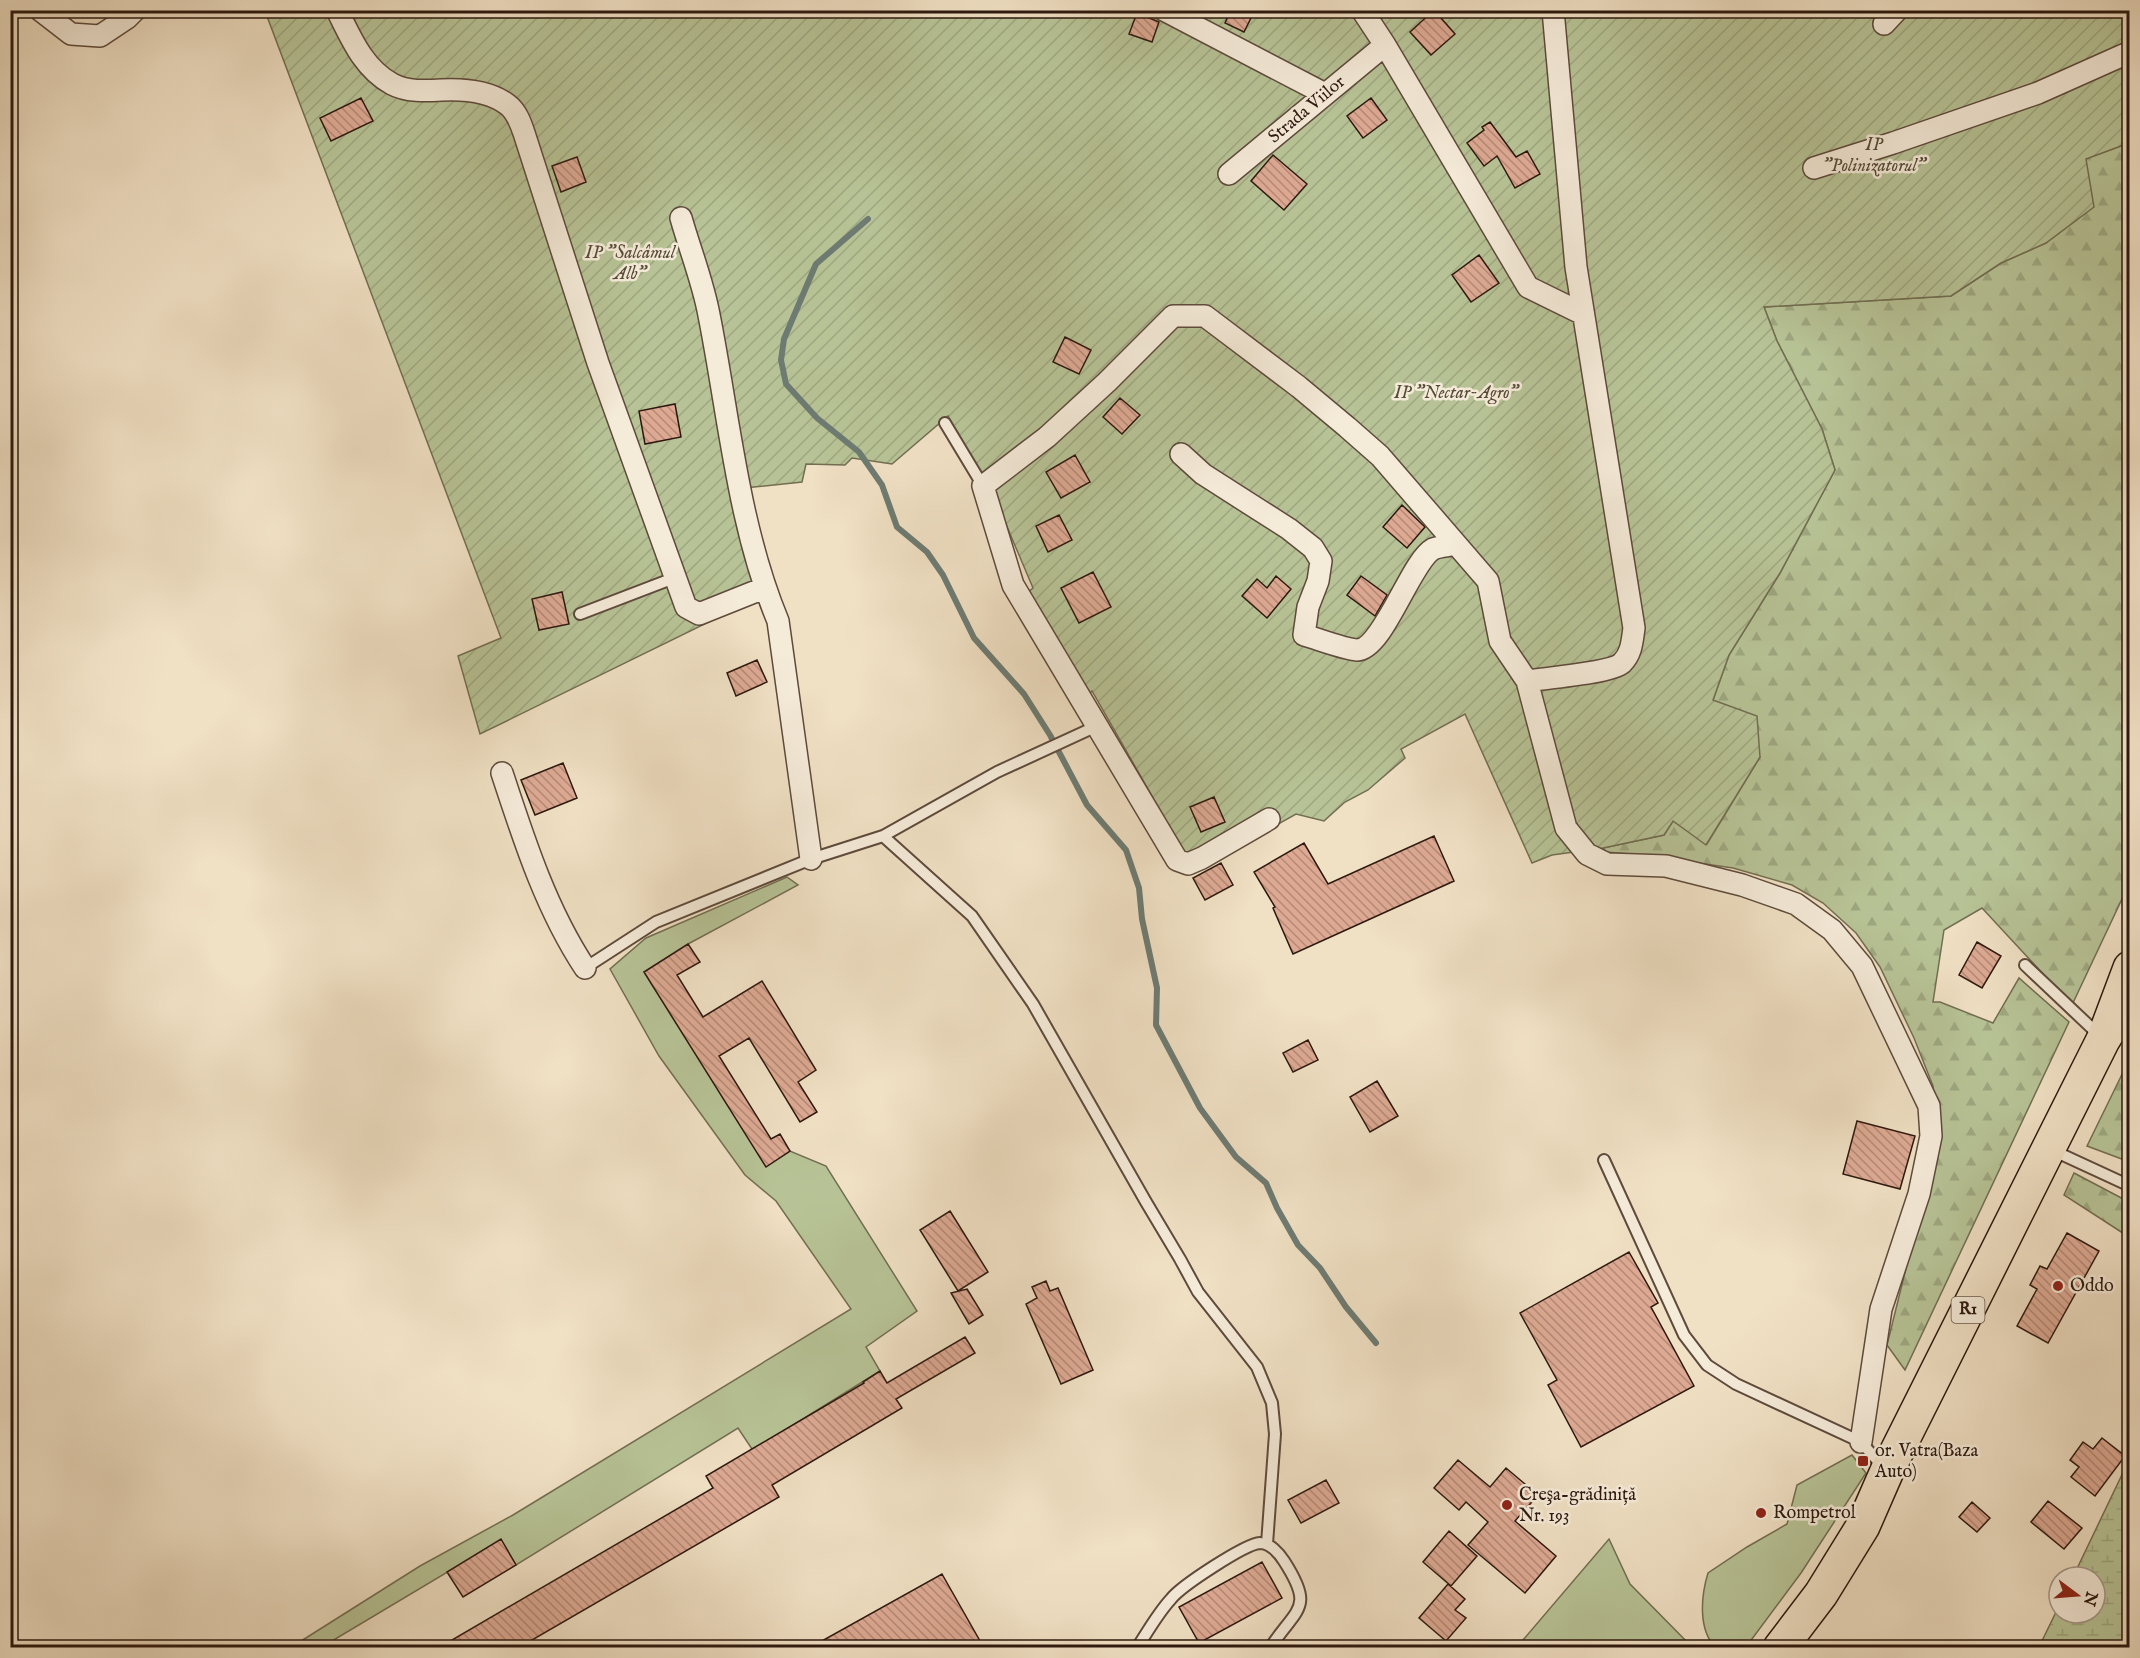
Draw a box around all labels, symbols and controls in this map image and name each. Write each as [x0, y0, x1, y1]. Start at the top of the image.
street label: Strada Viilor [1264, 71, 1351, 149]
park label: IP "Polinizatorul" [1822, 134, 1928, 178]
park label: IP "Salcâmul Alb" [584, 242, 677, 286]
park label: IP "Nectar-Agro" [1393, 382, 1520, 405]
place label: Oddo [2070, 1275, 2114, 1298]
marker: Oddo [2051, 1279, 2065, 1293]
road number: R1 [1952, 1297, 1984, 1323]
place label: or. Vatra(Baza Auto) [1874, 1440, 1978, 1484]
marker: or. Vatra(Baza Auto) [1856, 1454, 1870, 1468]
place label: Creşa-grădiniţă Nr. 193 [1519, 1484, 1636, 1528]
marker: Creşa-grădiniţă Nr. 193 [1500, 1498, 1514, 1512]
place label: Rompetrol [1773, 1502, 1856, 1525]
marker: Rompetrol [1754, 1506, 1768, 1520]
north arrow [2047, 1565, 2107, 1625]
text: N [2078, 1588, 2101, 1608]

